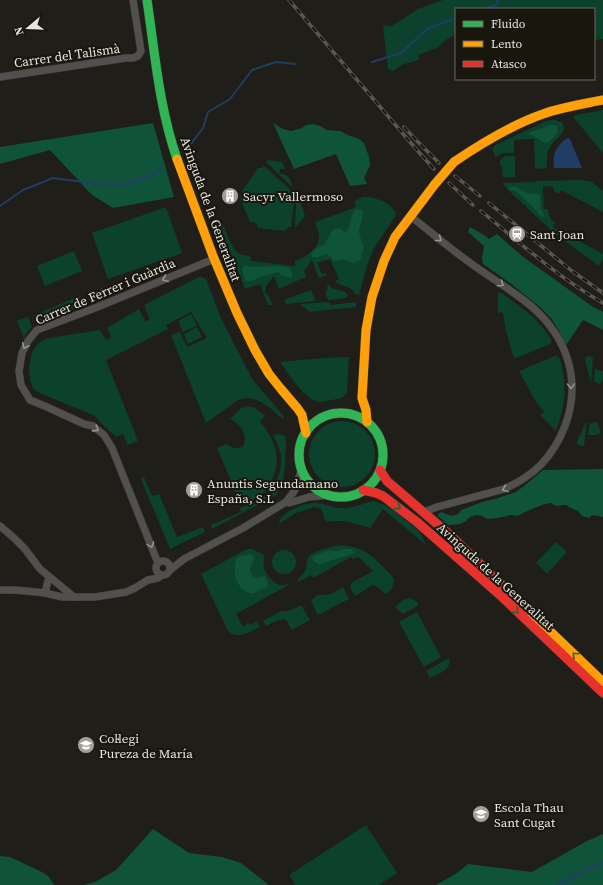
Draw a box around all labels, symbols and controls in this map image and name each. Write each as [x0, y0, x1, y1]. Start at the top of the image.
north arrow [8, 8, 48, 48]
legend [455, 8, 595, 80]
text: Fluido [491, 16, 526, 32]
text: N [11, 25, 27, 37]
text: Lento [491, 36, 522, 52]
street label: Carrer del Talismà [13, 40, 122, 71]
text: Atasco [491, 56, 527, 72]
street label: Avinguda de la Generalitat [176, 135, 245, 284]
building icon: Sacyr Vallermoso [220, 186, 240, 206]
place label: Sacyr Vallermoso [243, 188, 343, 205]
station icon: Sant Joan [507, 224, 527, 244]
place label: Sant Joan [530, 226, 585, 243]
one-way arrow [435, 234, 442, 241]
street label: Carrer de Ferrer i Guàrdia [33, 254, 178, 329]
one-way arrow [161, 274, 169, 282]
one-way arrow [497, 279, 504, 287]
one-way arrow [22, 342, 30, 350]
one-way arrow [567, 383, 576, 389]
one-way arrow [92, 425, 99, 432]
place label: Anuntis Segundamano España, S.L [207, 475, 338, 507]
building icon: Anuntis Segundamano España, S.L [184, 480, 204, 500]
one-way arrow [502, 484, 509, 492]
one-way arrow [393, 502, 400, 509]
street label: Avinguda de la Generalitat [433, 519, 559, 634]
one-way arrow [147, 542, 155, 549]
one-way arrow [511, 606, 519, 614]
one-way arrow [572, 652, 580, 660]
place label: Col·legi Pureza de María [99, 730, 193, 762]
school or university icon: Col·legi Pureza de María [76, 735, 96, 755]
place label: Escola Thau Sant Cugat [494, 799, 564, 831]
school or university icon: Escola Thau Sant Cugat [471, 804, 491, 824]

